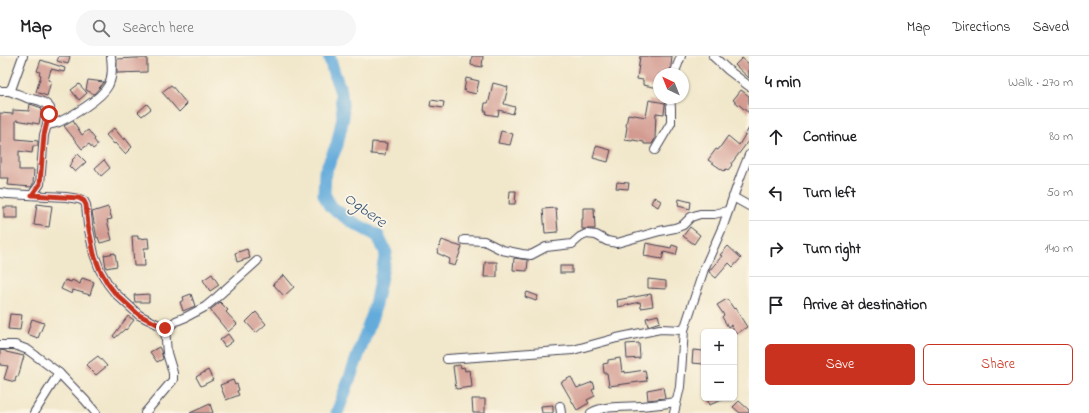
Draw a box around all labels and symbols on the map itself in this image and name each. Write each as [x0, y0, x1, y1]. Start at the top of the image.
north arrow [653, 68, 689, 104]
route start [40, 105, 58, 123]
water label: Ogbere [338, 186, 393, 236]
route end [156, 319, 174, 337]

